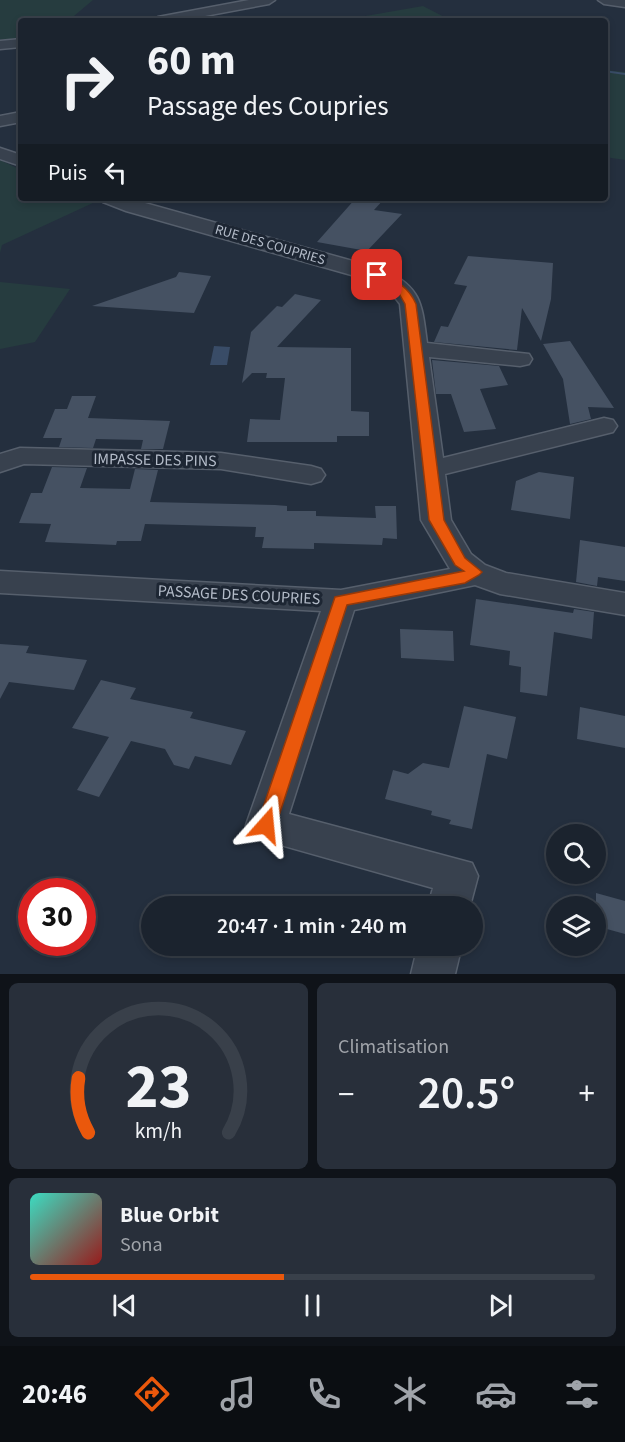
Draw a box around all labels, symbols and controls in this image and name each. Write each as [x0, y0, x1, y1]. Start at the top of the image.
text: 60 m [147, 31, 236, 91]
icon: right [48, 42, 126, 120]
text: Passage des Coupries [147, 87, 389, 126]
icon: left [99, 156, 132, 189]
text: Puis [48, 157, 87, 189]
street label: RUE DES COUPRIES [213, 220, 327, 270]
pin [351, 249, 402, 300]
icon: arrive [360, 258, 393, 291]
street label: IMPASSE DES PINS [93, 448, 217, 472]
street label: PASSAGE DES COUPRIES [157, 580, 321, 610]
position arrow [234, 793, 298, 857]
map controls [546, 824, 606, 956]
button: search [546, 824, 606, 884]
speed limit sign: 30 [18, 878, 96, 956]
button: layers [546, 896, 606, 956]
text: 20:47 · 1 min · 240 m [217, 910, 407, 942]
text: Climatisation [338, 1033, 449, 1061]
text: 23 [126, 1043, 191, 1132]
text: 20.5° [418, 1062, 515, 1126]
text: − [338, 1071, 354, 1118]
text: + [579, 1071, 595, 1118]
text: km/h [135, 1116, 182, 1147]
text: Blue Orbit [120, 1199, 219, 1231]
text: Sona [120, 1231, 163, 1259]
icon: previous [108, 1289, 141, 1322]
icon: pause [296, 1289, 329, 1322]
icon: next [484, 1289, 517, 1322]
icon: directions [131, 1373, 173, 1415]
icon: music [217, 1373, 259, 1415]
icon: phone [303, 1373, 345, 1415]
icon: climate [389, 1373, 431, 1415]
icon: car [475, 1373, 517, 1415]
icon: filters [561, 1373, 603, 1415]
text: 20:46 [22, 1375, 87, 1414]

